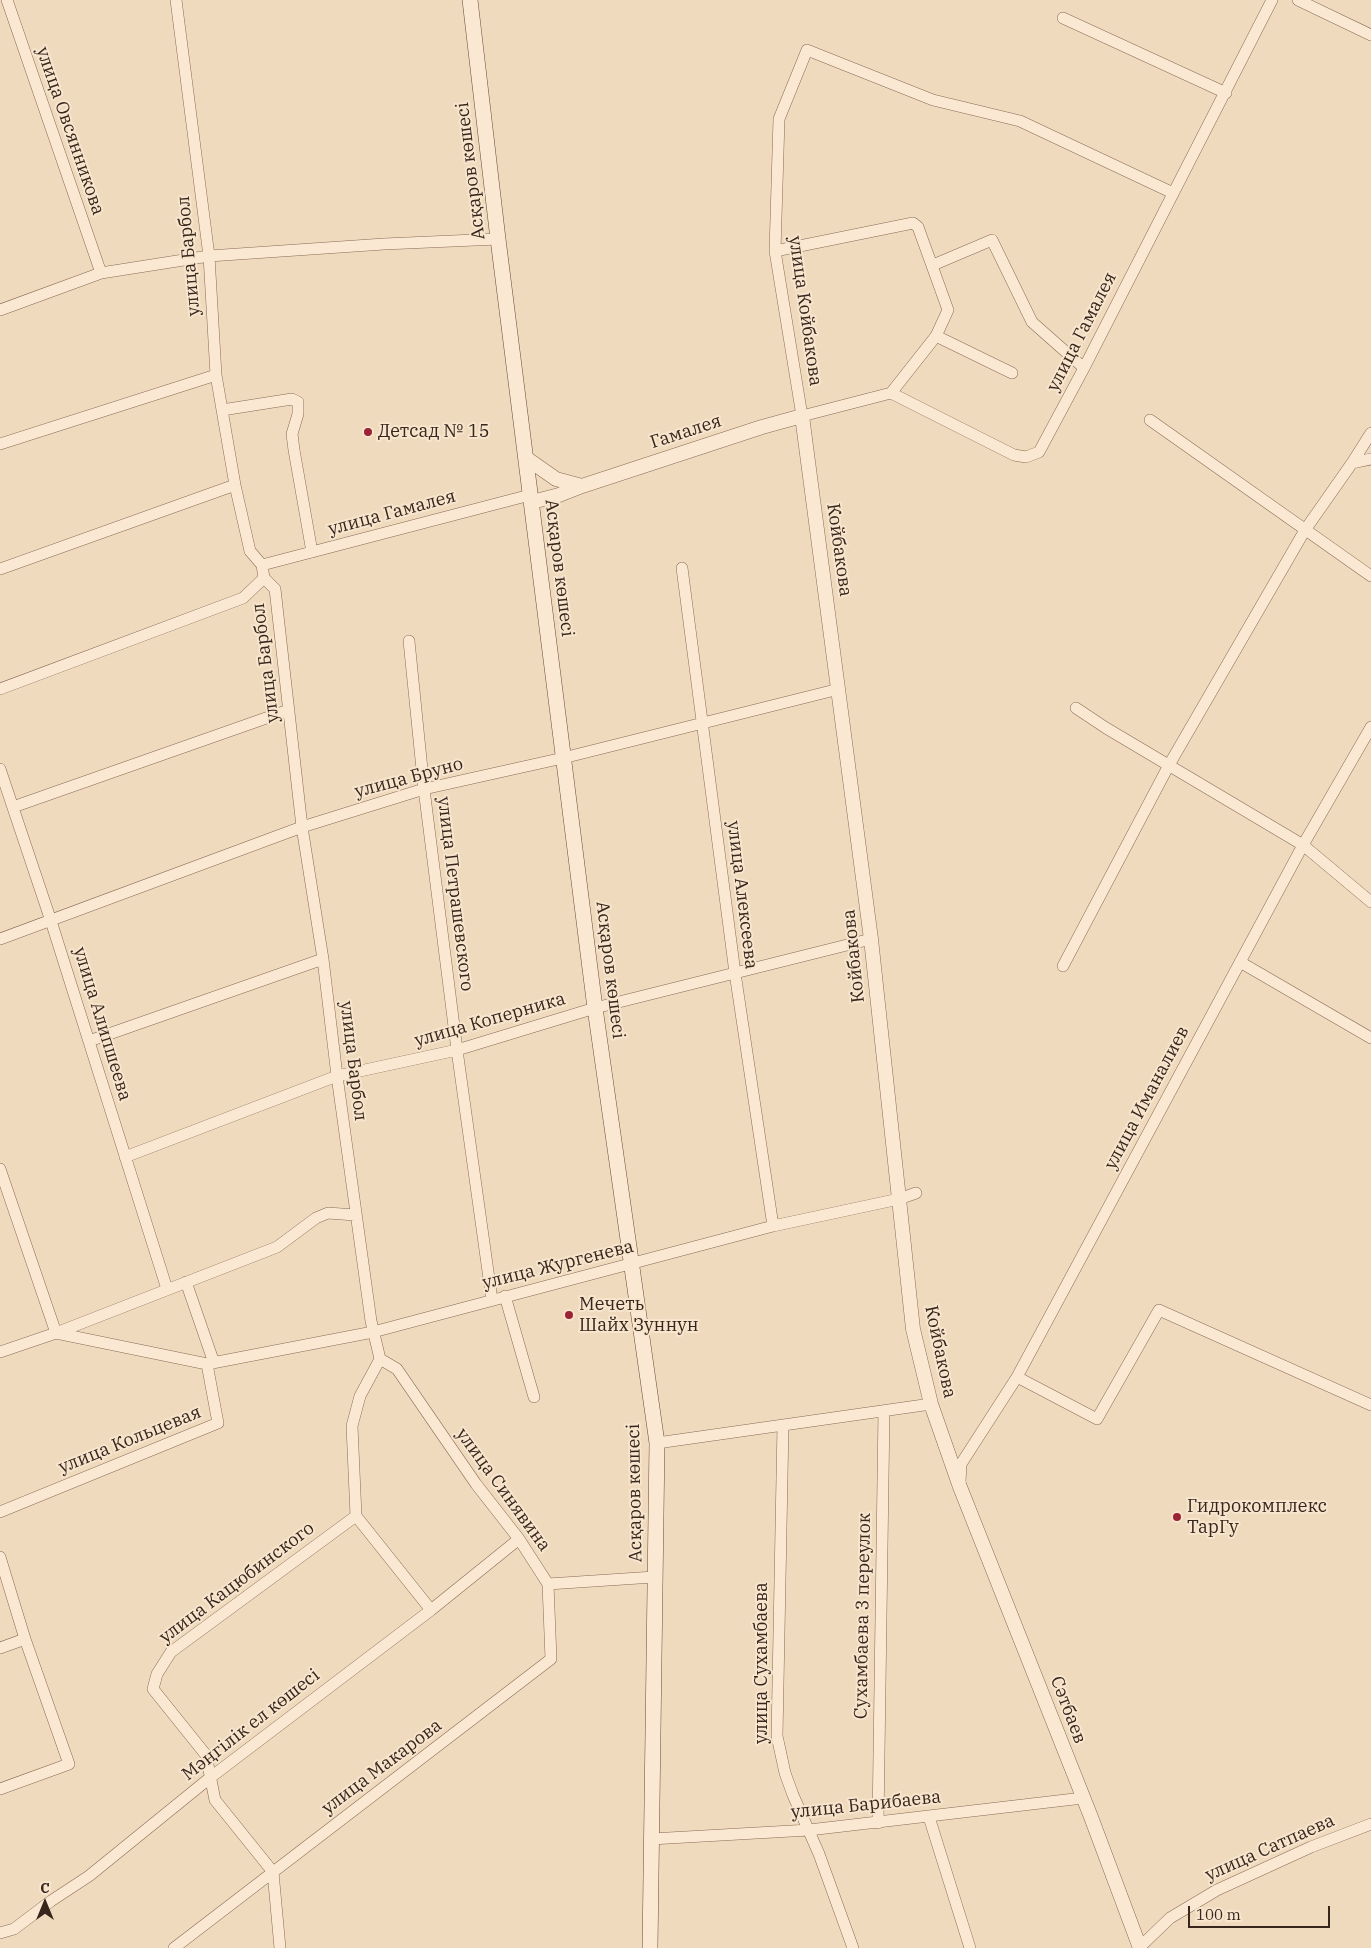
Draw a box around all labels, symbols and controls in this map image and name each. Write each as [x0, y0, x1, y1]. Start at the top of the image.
street label: улица Овсянникова [31, 44, 109, 218]
street label: Асқаров көшесі [452, 101, 490, 241]
street label: улица Барбол [173, 195, 205, 317]
street label: улица Койбакова [784, 234, 826, 388]
street label: улица Гамалея [1043, 269, 1121, 395]
street label: Гамалея [648, 410, 724, 454]
place label: Детсад № 15 [378, 421, 489, 443]
marker: Детсад № 15 [362, 426, 374, 438]
street label: улица Гамалея [326, 486, 458, 540]
street label: Асқаров көшесі [540, 498, 578, 638]
street label: Койбакова [822, 502, 856, 598]
street label: улица Барбол [248, 602, 284, 724]
street label: улица Бруно [352, 753, 466, 803]
street label: улица Петрашевского [432, 795, 478, 993]
street label: улица Алексеева [722, 820, 762, 970]
street label: Асқаров көшесі [591, 900, 629, 1040]
street label: Койбакова [838, 908, 870, 1004]
street label: улица Алипшеева [68, 944, 136, 1104]
street label: улица Коперника [412, 988, 568, 1052]
street label: улица Барбол [335, 1000, 371, 1122]
street label: улица Иманалиев [1100, 1023, 1194, 1173]
street label: улица Жургенева [480, 1236, 636, 1294]
place label: Мечеть Шайх Зуннун [579, 1294, 699, 1336]
street label: Койбакова [920, 1304, 960, 1400]
marker: Мечеть Шайх Зуннун [563, 1309, 575, 1321]
street label: улица Кольцевая [56, 1402, 204, 1478]
street label: улица Синявина [451, 1424, 555, 1556]
street label: Асқаров көшесі [623, 1424, 647, 1562]
place label: Гидрокомплекс ТарГу [1187, 1496, 1327, 1538]
marker: Гидрокомплекс ТарГу [1171, 1511, 1183, 1523]
street label: Сухамбаева 3 переулок [850, 1513, 876, 1719]
street label: улица Кацюбинского [155, 1518, 319, 1648]
street label: улица Сухамбаева [751, 1582, 773, 1744]
street label: Мәңгілік ел көшесі [178, 1665, 324, 1785]
street label: Сәтбаев [1045, 1673, 1091, 1747]
street label: улица Макарова [318, 1715, 446, 1819]
street label: улица Барибаева [790, 1786, 942, 1824]
street label: улица Сатпаева [1202, 1810, 1338, 1886]
north arrow [20, 1878, 70, 1928]
text: С [40, 1879, 50, 1897]
scale bar [1191, 1896, 1334, 1928]
text: 100 m [1196, 1905, 1241, 1924]

